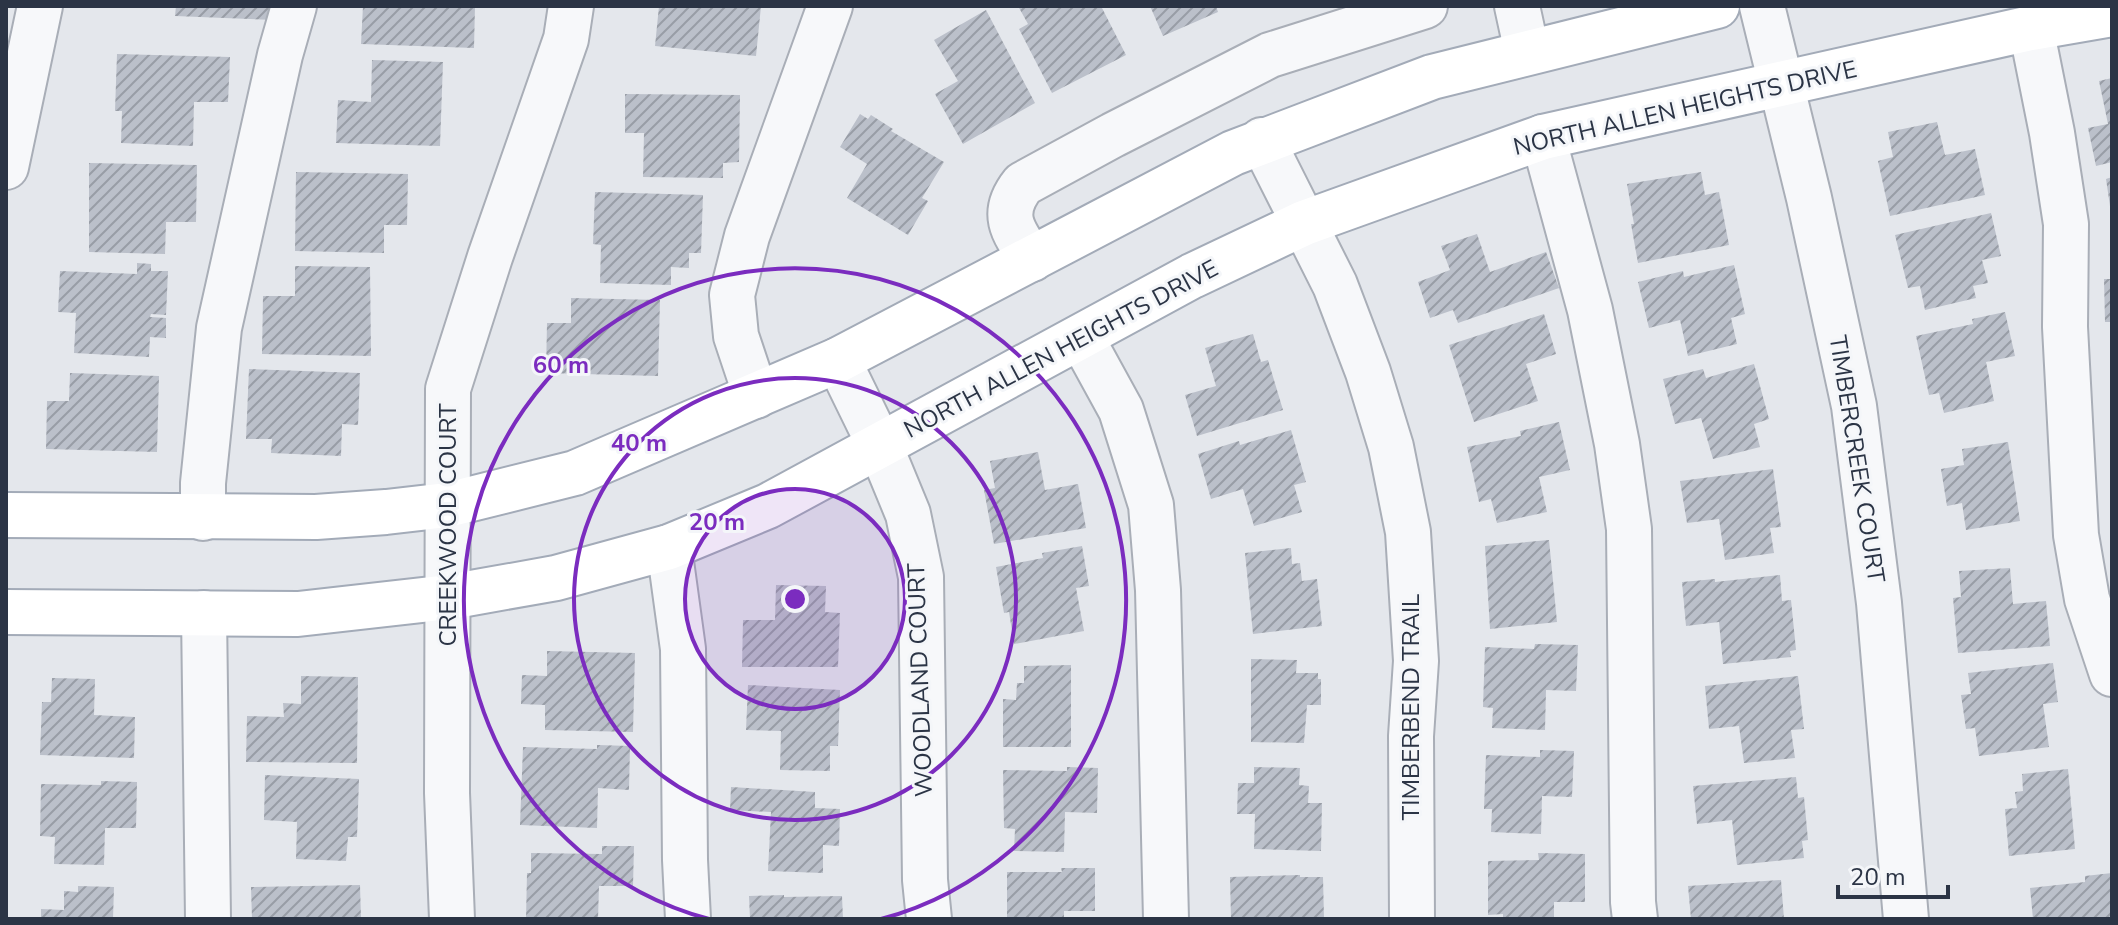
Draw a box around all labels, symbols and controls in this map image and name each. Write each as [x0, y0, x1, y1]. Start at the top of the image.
street label: NORTH ALLEN HEIGHTS DRIVE [1510, 53, 1860, 163]
street label: NORTH ALLEN HEIGHTS DRIVE [898, 252, 1224, 446]
street label: TIMBERCREEK COURT [1822, 333, 1892, 586]
text: 60 m [533, 349, 589, 381]
street label: CREEKWOOD COURT [432, 403, 464, 647]
text: 40 m [611, 427, 667, 459]
text: 20 m [689, 506, 745, 538]
street label: WOODLAND COURT [900, 562, 940, 797]
centre of rings [781, 585, 809, 613]
street label: TIMBERBEND TRAIL [1395, 594, 1427, 820]
scale bar [1838, 849, 1948, 899]
text: 20 m [1850, 861, 1906, 893]

